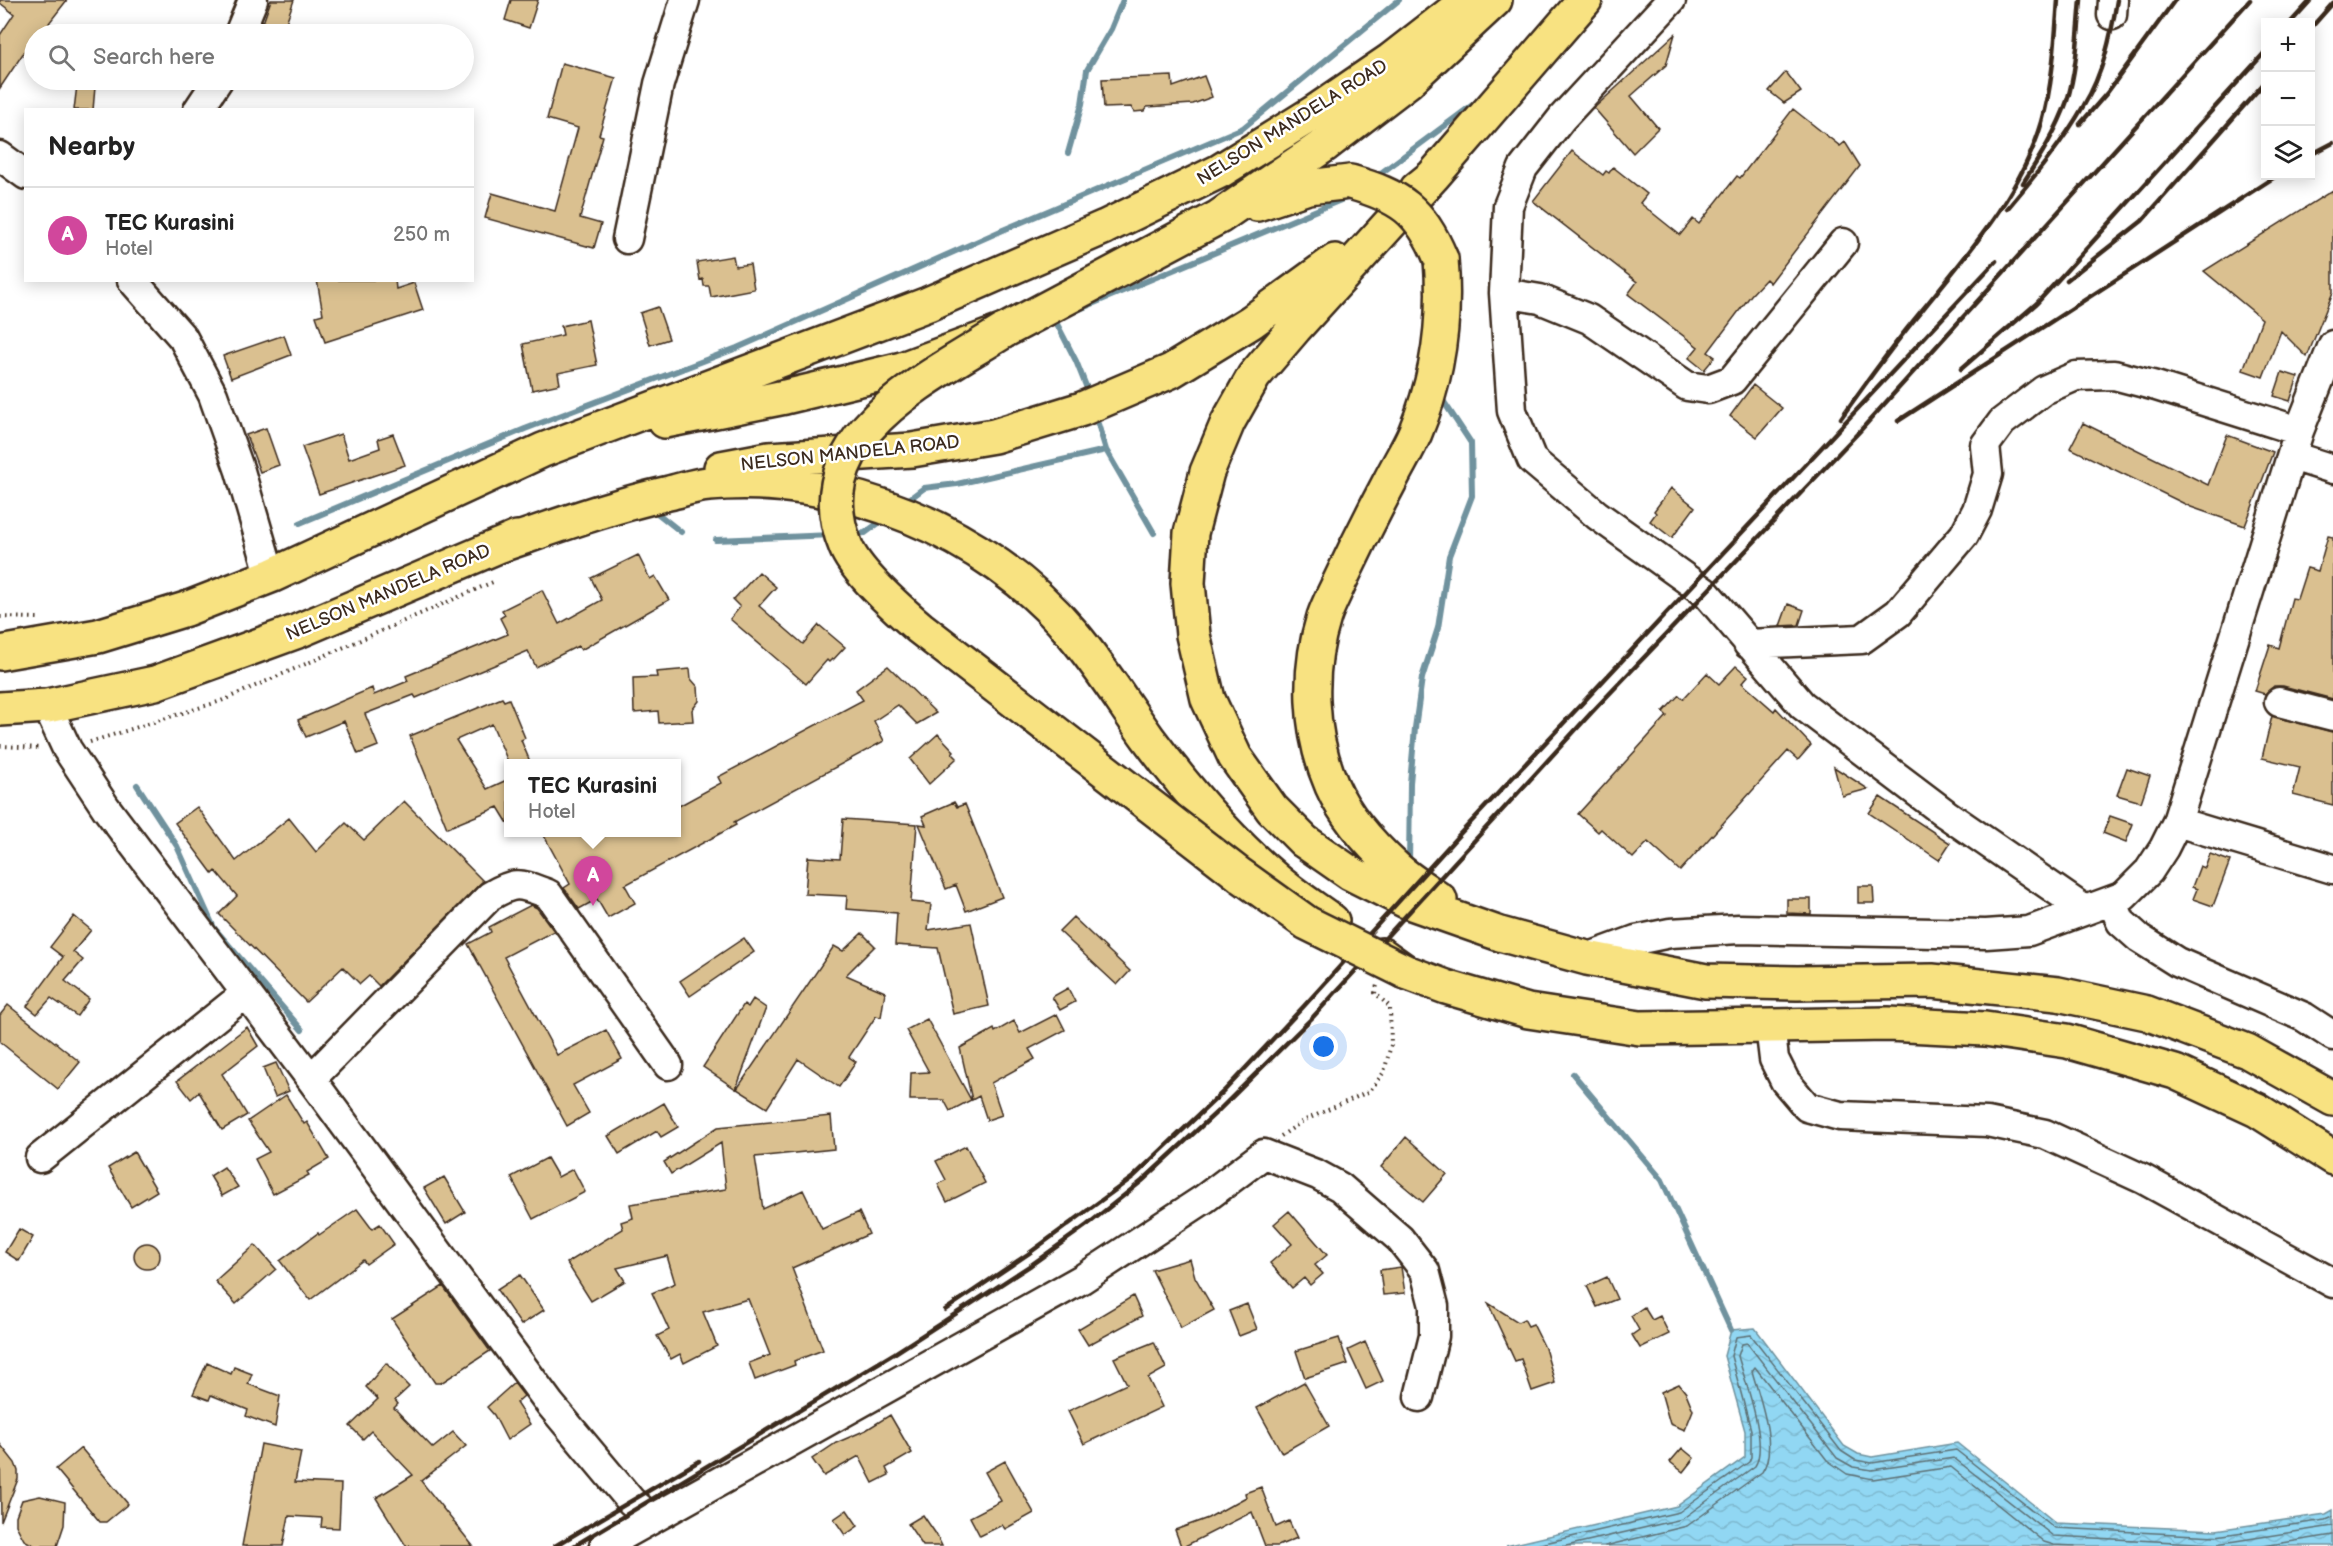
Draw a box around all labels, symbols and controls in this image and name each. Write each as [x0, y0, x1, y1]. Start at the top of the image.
map controls [2261, 18, 2315, 180]
button: + [2261, 18, 2315, 72]
search box [24, 24, 474, 90]
icon: search [45, 41, 78, 74]
text: Search here [93, 44, 215, 71]
street label: NELSON MANDELA ROAD [1193, 55, 1391, 190]
button: − [2261, 72, 2315, 126]
button: layers [2261, 126, 2315, 180]
text: Nearby [48, 132, 135, 163]
text: TEC Kurasini [105, 210, 234, 237]
text: A [61, 223, 74, 247]
text: 250 m [393, 223, 450, 247]
text: Hotel [105, 237, 153, 261]
street label: NELSON MANDELA ROAD [740, 432, 961, 475]
street label: NELSON MANDELA ROAD [283, 540, 494, 645]
popup [504, 759, 681, 837]
text: TEC Kurasini [528, 773, 657, 800]
text: Hotel [528, 800, 575, 824]
pin: A [574, 856, 612, 906]
your location [1309, 1032, 1338, 1061]

